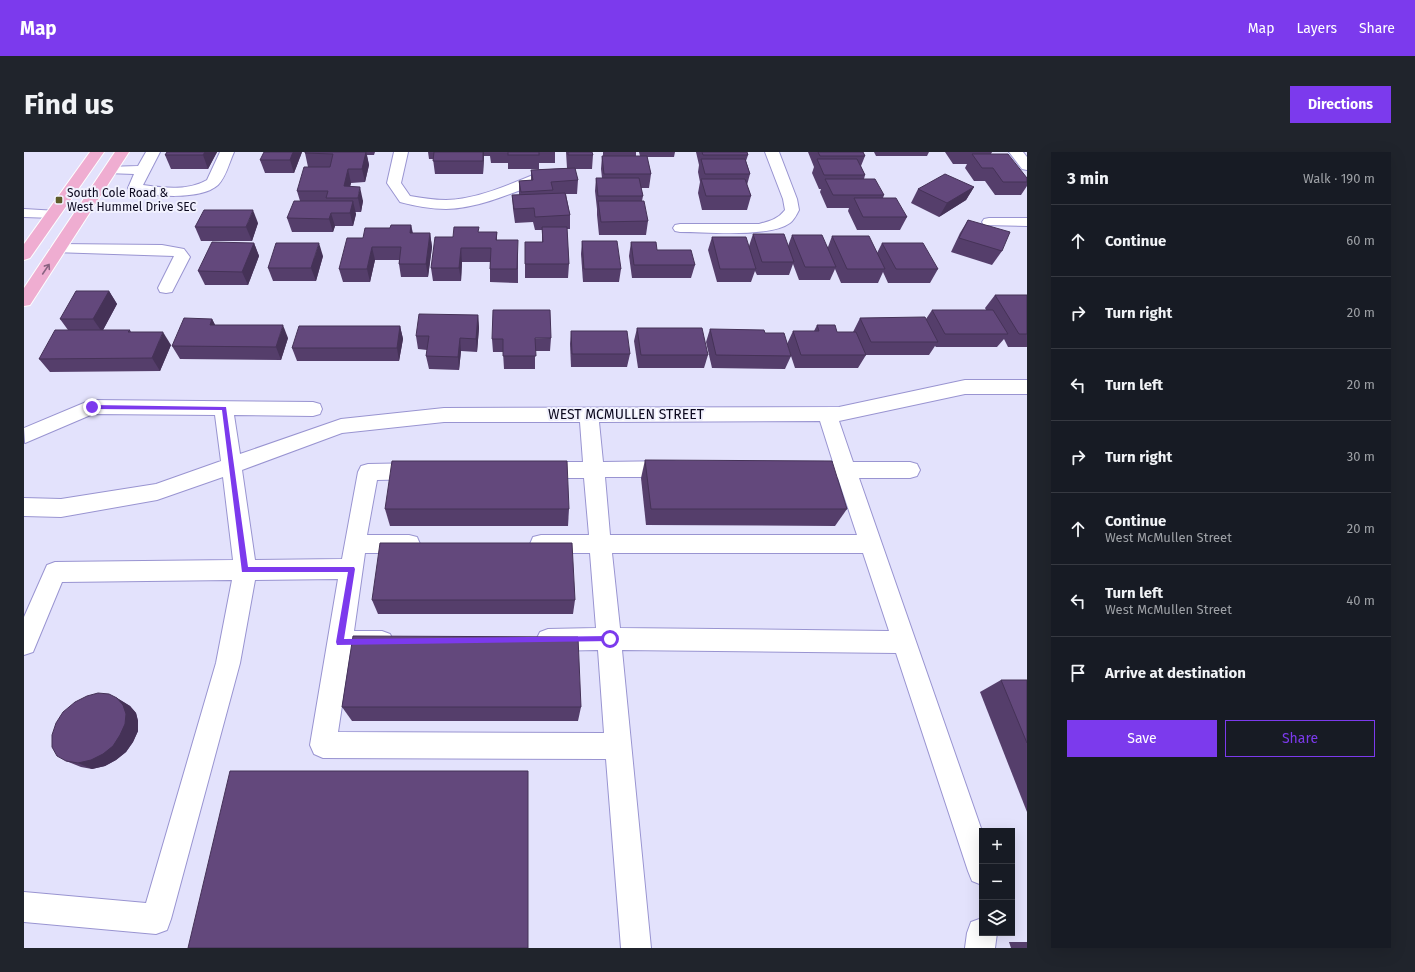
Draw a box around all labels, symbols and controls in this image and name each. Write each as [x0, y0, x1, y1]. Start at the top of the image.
text: Map [20, 17, 57, 40]
text: Map [1248, 20, 1274, 37]
text: Layers [1296, 20, 1337, 37]
text: Share [1359, 20, 1395, 37]
button: Directions [1290, 86, 1391, 123]
text: Find us [24, 88, 114, 121]
text: 3 min [1067, 168, 1109, 189]
text: Walk · 190 m [1303, 171, 1375, 186]
place label: South Cole Road & West Hummel Drive SEC [67, 186, 197, 214]
marker: South Cole Road & West Hummel Drive SEC [54, 195, 64, 205]
icon: ahead [1067, 230, 1089, 252]
text: Continue [1105, 232, 1166, 250]
text: 60 m [1346, 233, 1375, 248]
one-way arrow [42, 263, 50, 275]
icon: right [1067, 302, 1089, 324]
text: Turn right [1105, 304, 1172, 322]
text: 20 m [1347, 305, 1375, 320]
icon: left [1067, 374, 1089, 396]
text: Turn left [1105, 376, 1163, 394]
text: 20 m [1347, 377, 1375, 392]
route end [83, 398, 101, 416]
street label: WEST MCMULLEN STREET [548, 406, 705, 423]
icon: right [1067, 446, 1089, 468]
text: Turn right [1105, 448, 1172, 466]
text: 30 m [1347, 449, 1375, 464]
text: Continue [1105, 512, 1166, 530]
icon: ahead [1067, 518, 1089, 540]
text: 20 m [1347, 521, 1375, 536]
text: West McMullen Street [1105, 530, 1232, 545]
text: Turn left [1105, 584, 1163, 602]
icon: left [1067, 590, 1089, 612]
text: 40 m [1346, 593, 1375, 608]
text: West McMullen Street [1105, 602, 1232, 617]
route start [601, 630, 619, 648]
icon: arrive [1067, 662, 1089, 684]
text: Arrive at destination [1105, 664, 1246, 682]
button: Save [1067, 720, 1217, 757]
button: Share [1225, 720, 1375, 757]
map controls [979, 828, 1015, 936]
button: + [979, 828, 1015, 864]
button: − [979, 864, 1015, 900]
button: layers [979, 900, 1015, 936]

